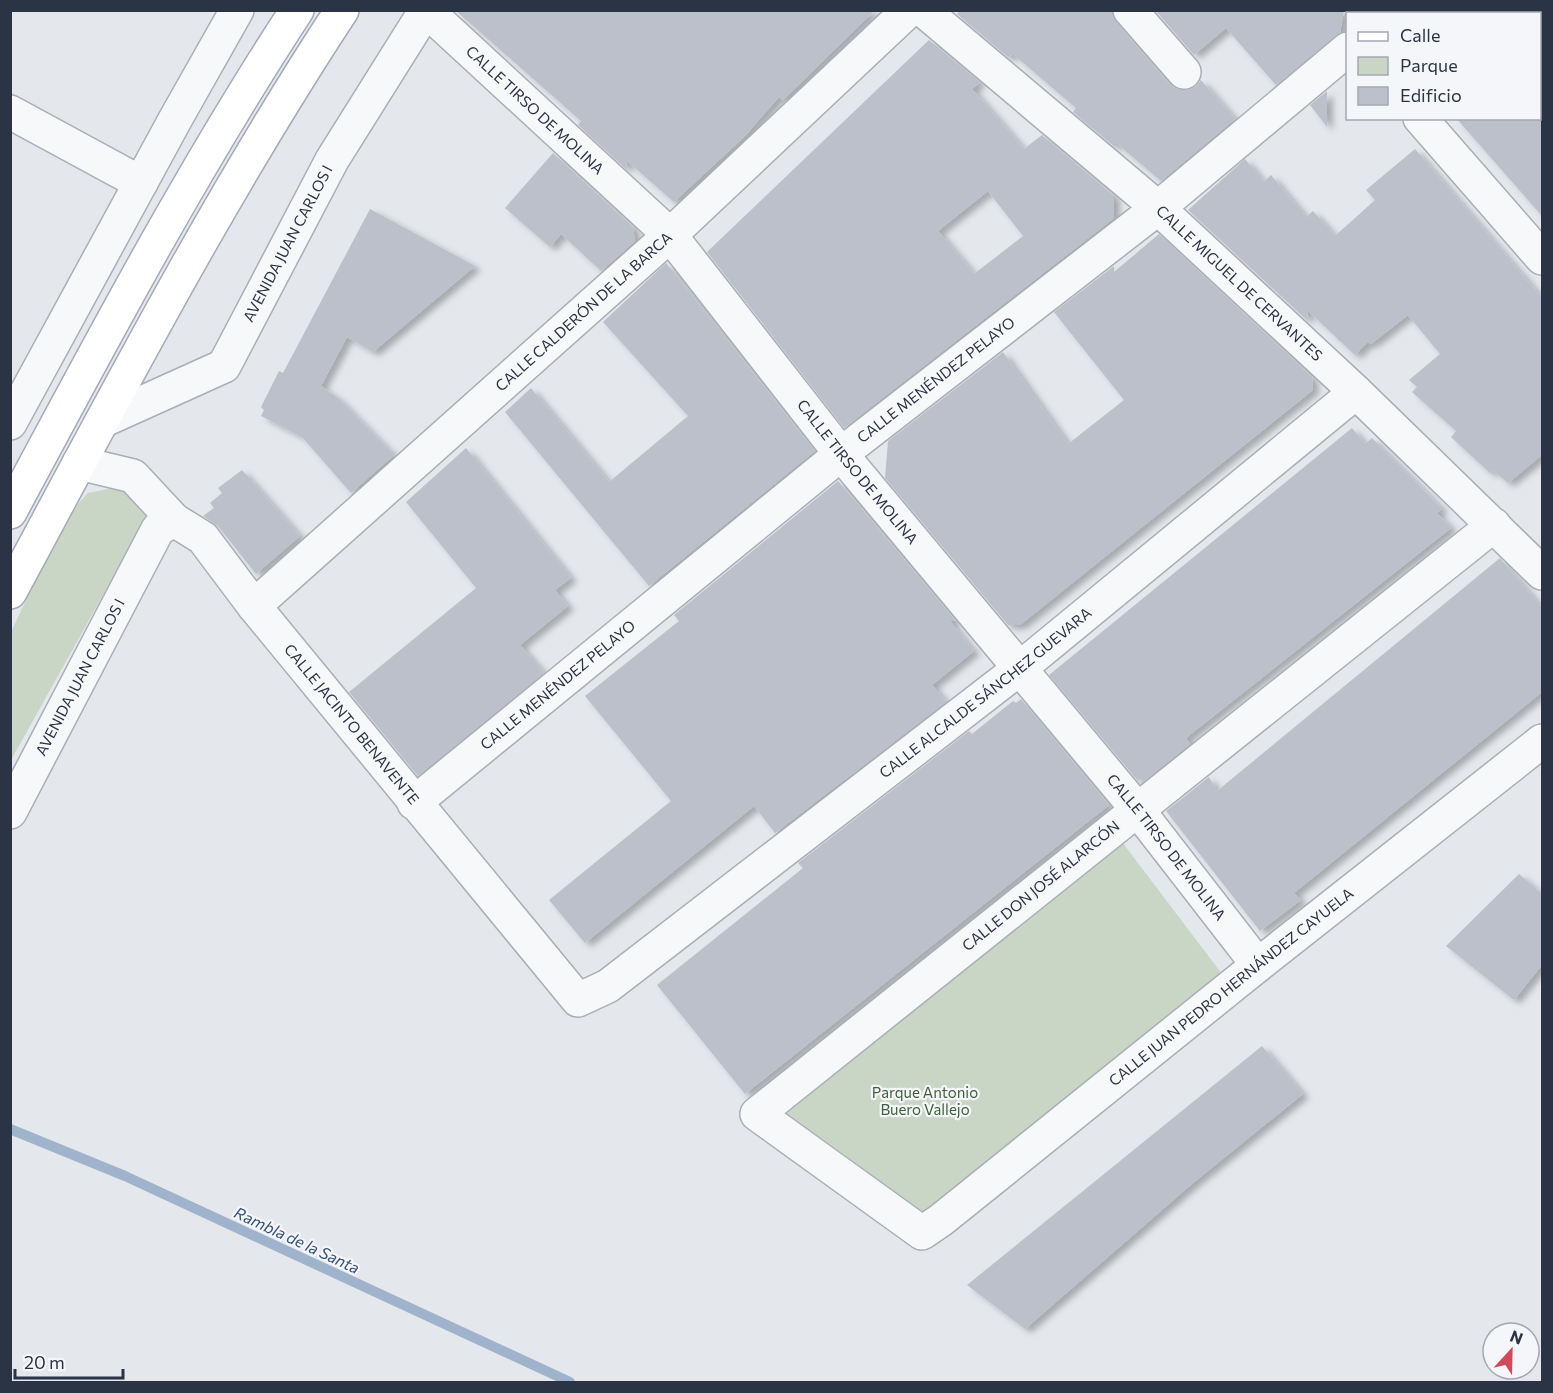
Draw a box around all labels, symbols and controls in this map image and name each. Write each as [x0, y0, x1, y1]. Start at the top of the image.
legend [1346, 12, 1541, 120]
text: Calle [1400, 24, 1440, 46]
street label: CALLE TIRSO DE MOLINA [463, 42, 608, 178]
text: Parque [1400, 54, 1458, 76]
text: Edificio [1400, 84, 1462, 106]
street label: AVENIDA JUAN CARLOS I [239, 162, 336, 325]
street label: CALLE MIGUEL DE CERVANTES [1153, 201, 1327, 364]
street label: CALLE CALDERÓN DE LA BARCA [491, 228, 675, 394]
street label: CALLE MENÉNDEZ PELAYO [853, 313, 1018, 446]
street label: CALLE TIRSO DE MOLINA [794, 396, 922, 547]
street label: AVENIDA JUAN CARLOS I [31, 595, 128, 758]
street label: CALLE ALCALDE SÁNCHEZ GUEVARA [875, 603, 1095, 781]
street label: CALLE MENÉNDEZ PELAYO [476, 616, 638, 753]
street label: CALLE JACINTO BENAVENTE [281, 640, 423, 808]
street label: CALLE TIRSO DE MOLINA [1104, 770, 1230, 923]
street label: CALLE DON JOSÉ ALARCÓN [957, 815, 1123, 954]
street label: CALLE JUAN PEDRO HERNÁNDEZ CAYUELA [1105, 883, 1356, 1089]
park label: Parque Antonio Buero Vallejo [872, 1083, 978, 1118]
water label: Rambla de la Santa [232, 1202, 363, 1277]
north arrow [1481, 1321, 1541, 1381]
text: N [1508, 1326, 1526, 1348]
scale bar [15, 1342, 123, 1380]
text: 20 m [24, 1351, 65, 1373]

